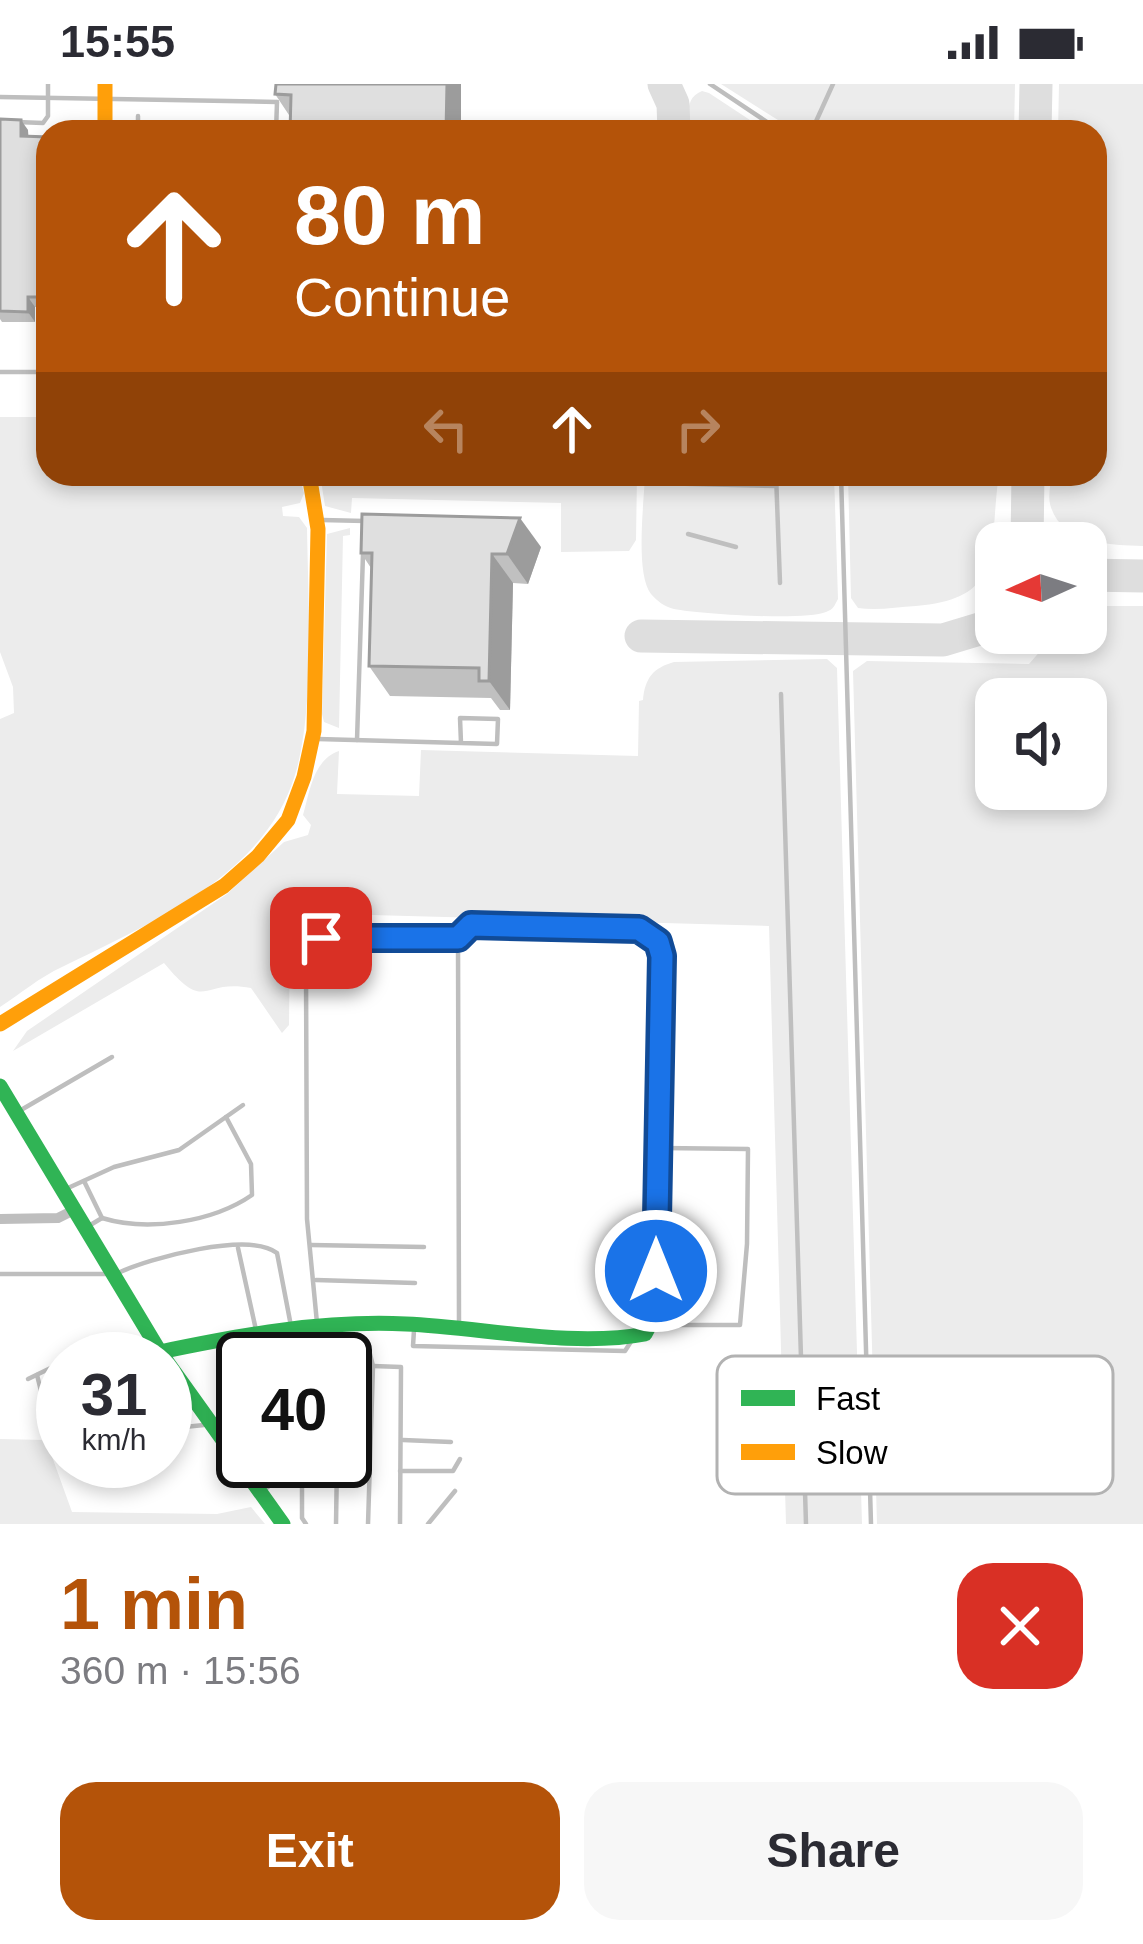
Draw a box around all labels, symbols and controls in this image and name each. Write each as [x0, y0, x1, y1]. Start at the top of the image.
text: 15:55 [60, 16, 175, 67]
icon: ahead [96, 168, 252, 324]
text: 80 m [294, 168, 485, 262]
text: Continue [294, 267, 510, 327]
icon: left [413, 396, 479, 462]
icon: ahead [539, 396, 605, 462]
icon: right [665, 396, 731, 462]
north arrow [975, 522, 1107, 654]
map controls [975, 522, 1107, 810]
button: sound [975, 678, 1107, 810]
pin [270, 887, 372, 989]
icon: arrive [288, 905, 354, 971]
position arrow [593, 1208, 719, 1334]
speed limit sign: 40 [216, 1332, 372, 1488]
legend [717, 1356, 1113, 1494]
text: 31 [81, 1361, 147, 1428]
text: Fast [816, 1380, 880, 1417]
text: km/h [81, 1423, 147, 1456]
text: Slow [816, 1434, 888, 1471]
button: close [957, 1563, 1083, 1689]
text: 1 min [60, 1564, 248, 1644]
text: 360 m · 15:56 [60, 1649, 301, 1692]
button: Exit [60, 1782, 560, 1920]
button: Share [584, 1782, 1083, 1920]

